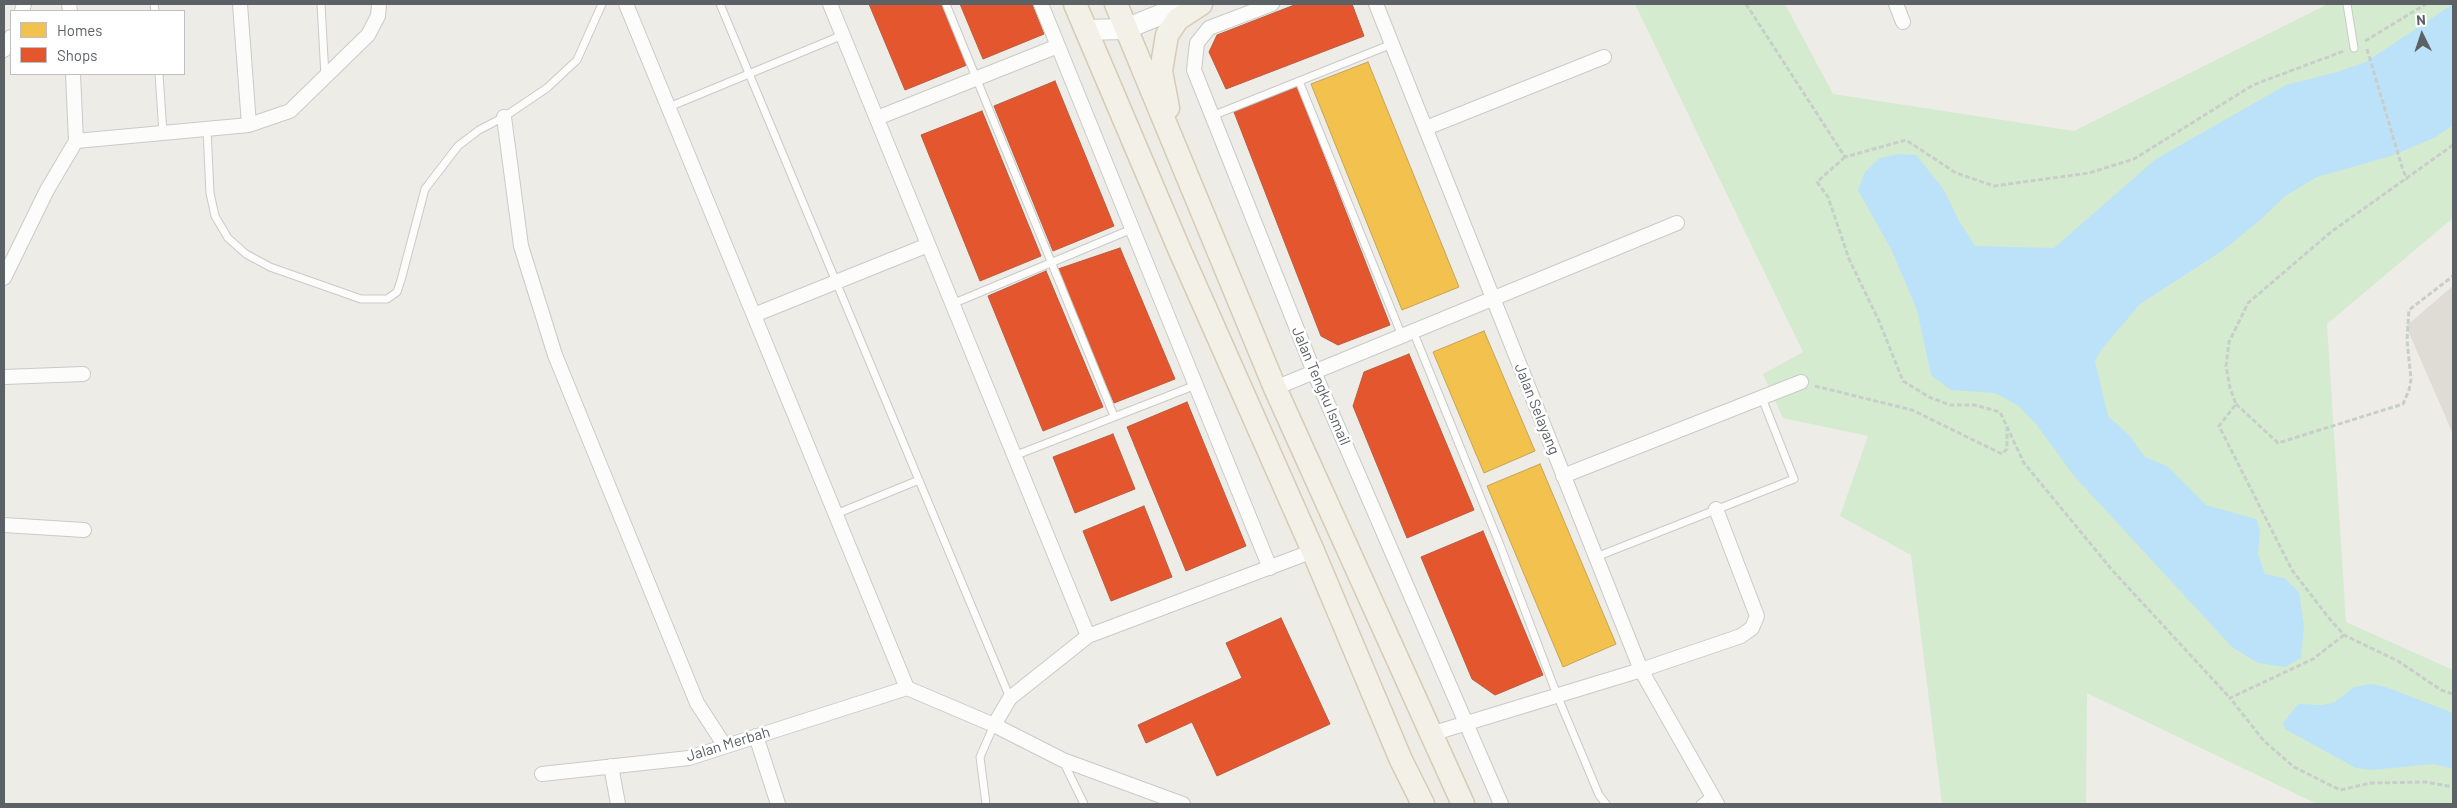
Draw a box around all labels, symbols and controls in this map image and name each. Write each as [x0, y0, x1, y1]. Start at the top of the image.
legend [10, 10, 185, 75]
north arrow [2397, 10, 2447, 60]
text: N [2416, 11, 2426, 28]
text: Homes [57, 21, 102, 39]
text: Shops [57, 46, 97, 64]
street label: Jalan Tengku Ismail [1288, 324, 1354, 448]
street label: Jalan Selayang [1511, 361, 1563, 457]
street label: Jalan Merbah [684, 723, 772, 765]

